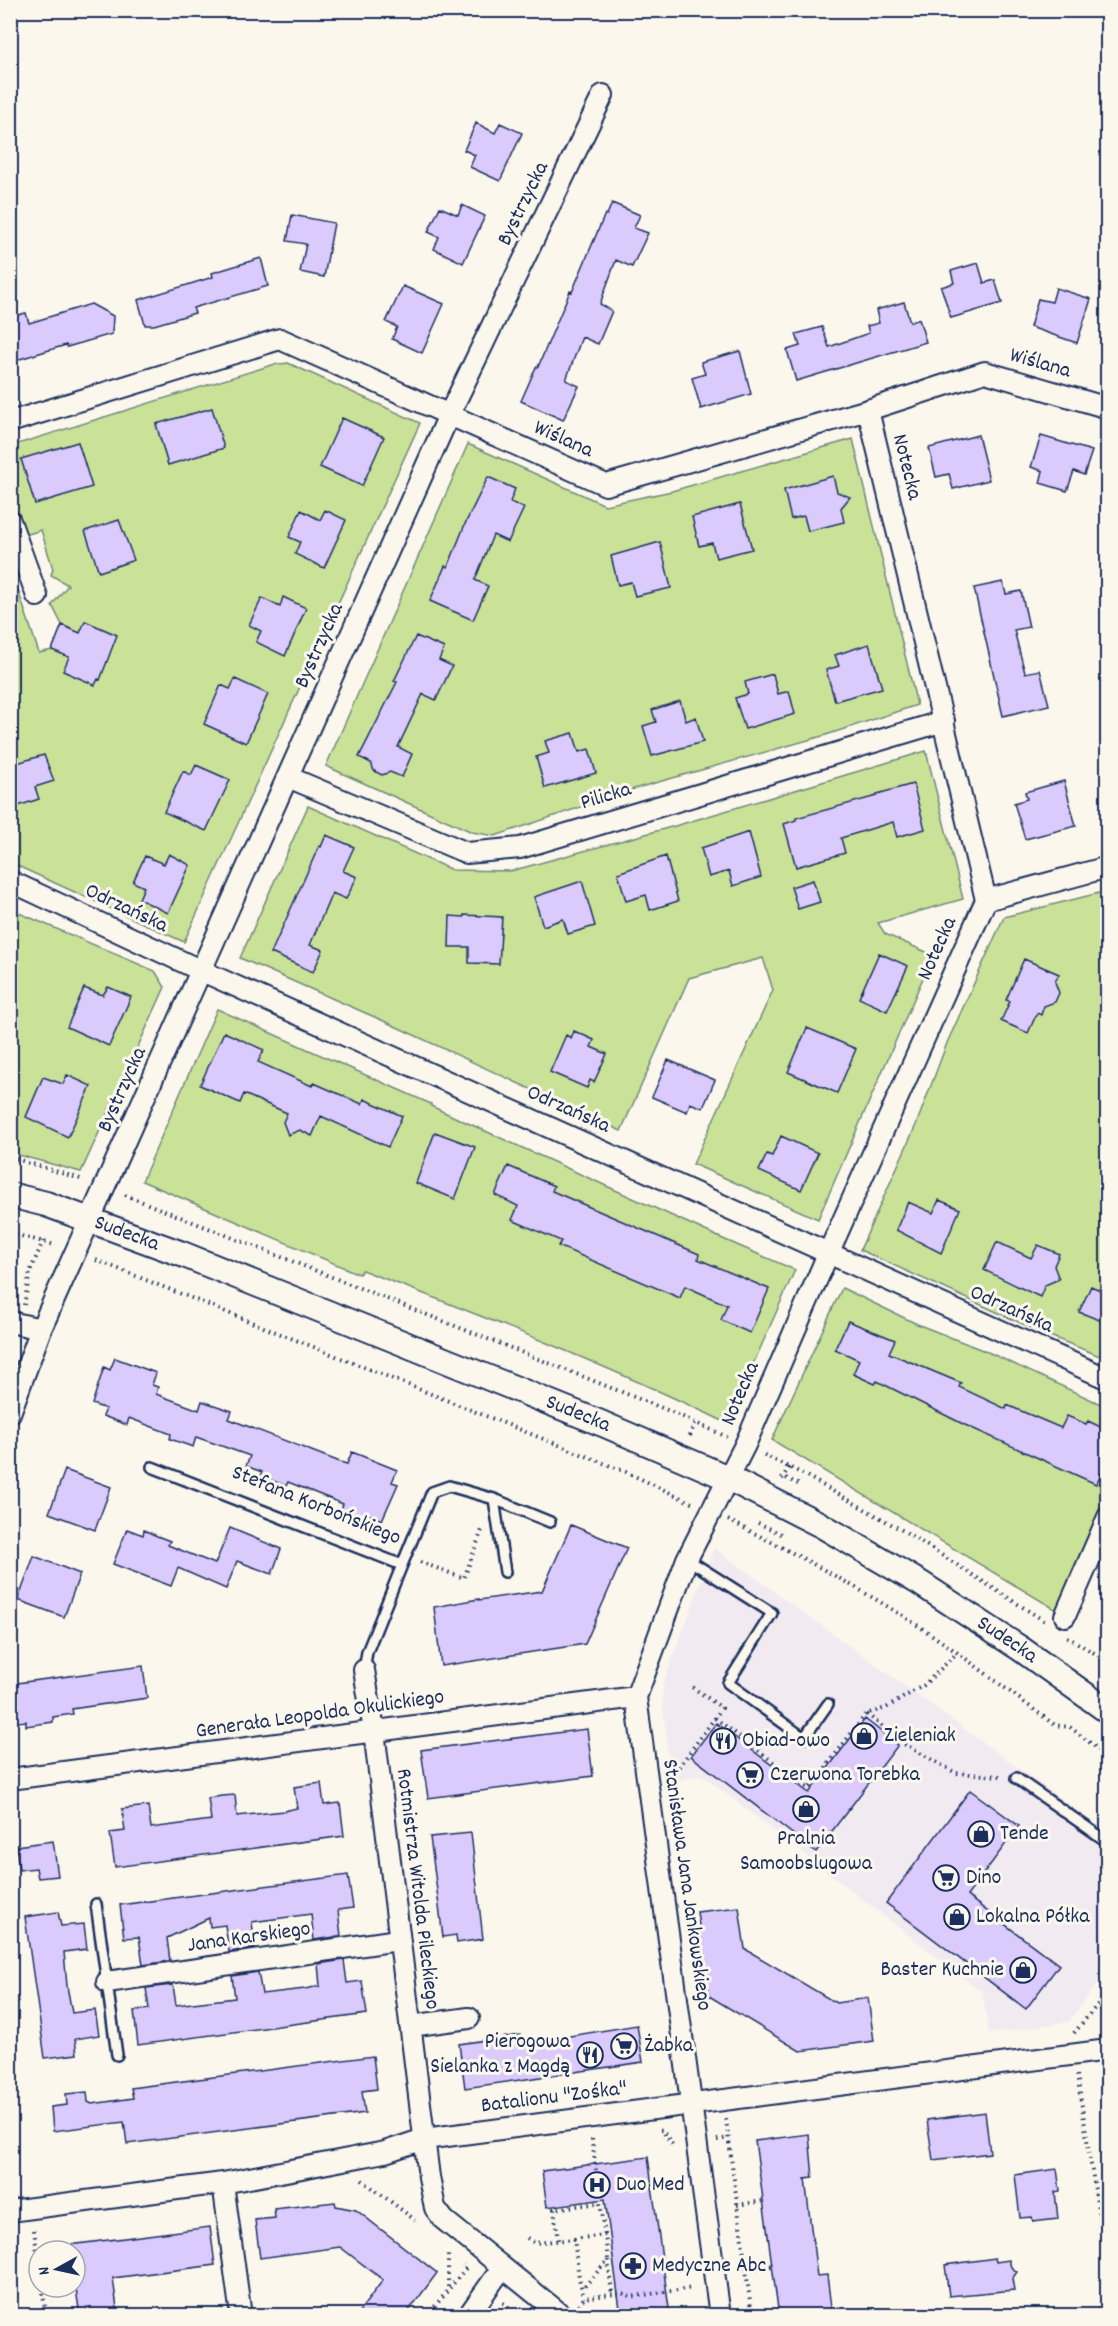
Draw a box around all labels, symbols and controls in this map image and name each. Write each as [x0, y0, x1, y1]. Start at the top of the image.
street label: Bystrzycka [490, 156, 558, 251]
street label: Wiślana [1006, 341, 1075, 388]
street label: Wiślana [528, 413, 598, 467]
street label: Notecka [883, 431, 929, 504]
street label: Bystrzycka [287, 598, 353, 694]
street label: Pilicka [577, 774, 636, 819]
street label: Odrzańska [79, 876, 173, 942]
street label: Notecka [910, 912, 966, 986]
street label: Bystrzycka [90, 1042, 156, 1138]
street label: Odrzańska [521, 1078, 615, 1142]
street label: Sudecka [90, 1207, 164, 1260]
street label: Odrzańska [964, 1278, 1058, 1342]
street label: Notecka [714, 1357, 769, 1431]
street label: Sudecka [541, 1387, 616, 1441]
street label: Stefana Korbońskiego [227, 1458, 405, 1554]
street label: Sudecka [970, 1608, 1044, 1672]
street label: Generała Leopolda Okulickiego [194, 1682, 446, 1748]
shop icon: Zieleniak [849, 1721, 879, 1751]
place label: Zieleniak [884, 1721, 956, 1752]
restaurant icon: Obiad-owo [708, 1726, 738, 1756]
place label: Obiad-owo [742, 1726, 830, 1757]
street label: Stanisława Jana Jankowskiego [653, 1757, 719, 2013]
supermarket icon: Czerwona Torebka [735, 1760, 765, 1790]
place label: Czerwona Torebka [770, 1760, 921, 1791]
street label: Rotmistrza Witolda Pileckiego [387, 1767, 447, 2011]
shop icon: Pralnia Samoobslugowa [791, 1794, 821, 1824]
shop icon: Tende [966, 1819, 996, 1849]
place label: Tende [1000, 1819, 1049, 1850]
place label: Pralnia Samoobslugowa [740, 1824, 873, 1880]
supermarket icon: Dino [931, 1863, 961, 1893]
place label: Dino [966, 1863, 1001, 1894]
shop icon: Lokalna Półka [942, 1902, 972, 1932]
place label: Lokalna Półka [976, 1902, 1090, 1933]
street label: Jana Karskiego [185, 1914, 313, 1962]
place label: Baster Kuchnie [881, 1955, 1004, 1986]
shop icon: Baster Kuchnie [1008, 1955, 1038, 1985]
place label: Pierogowa Sielanka z Magdą [430, 2027, 571, 2083]
supermarket icon: Żabka [609, 2031, 639, 2061]
place label: Żabka [644, 2031, 694, 2062]
restaurant icon: Pierogowa Sielanka z Magdą [575, 2040, 605, 2070]
street label: Batalionu "Zośka" [479, 2074, 629, 2122]
hospital icon: Duo Med [582, 2170, 612, 2200]
place label: Duo Med [616, 2170, 685, 2201]
north arrow [27, 2239, 87, 2299]
pharmacy icon: Medyczne Abc [618, 2251, 648, 2281]
place label: Medyczne Abc [652, 2251, 766, 2282]
text: N [33, 2265, 57, 2276]

